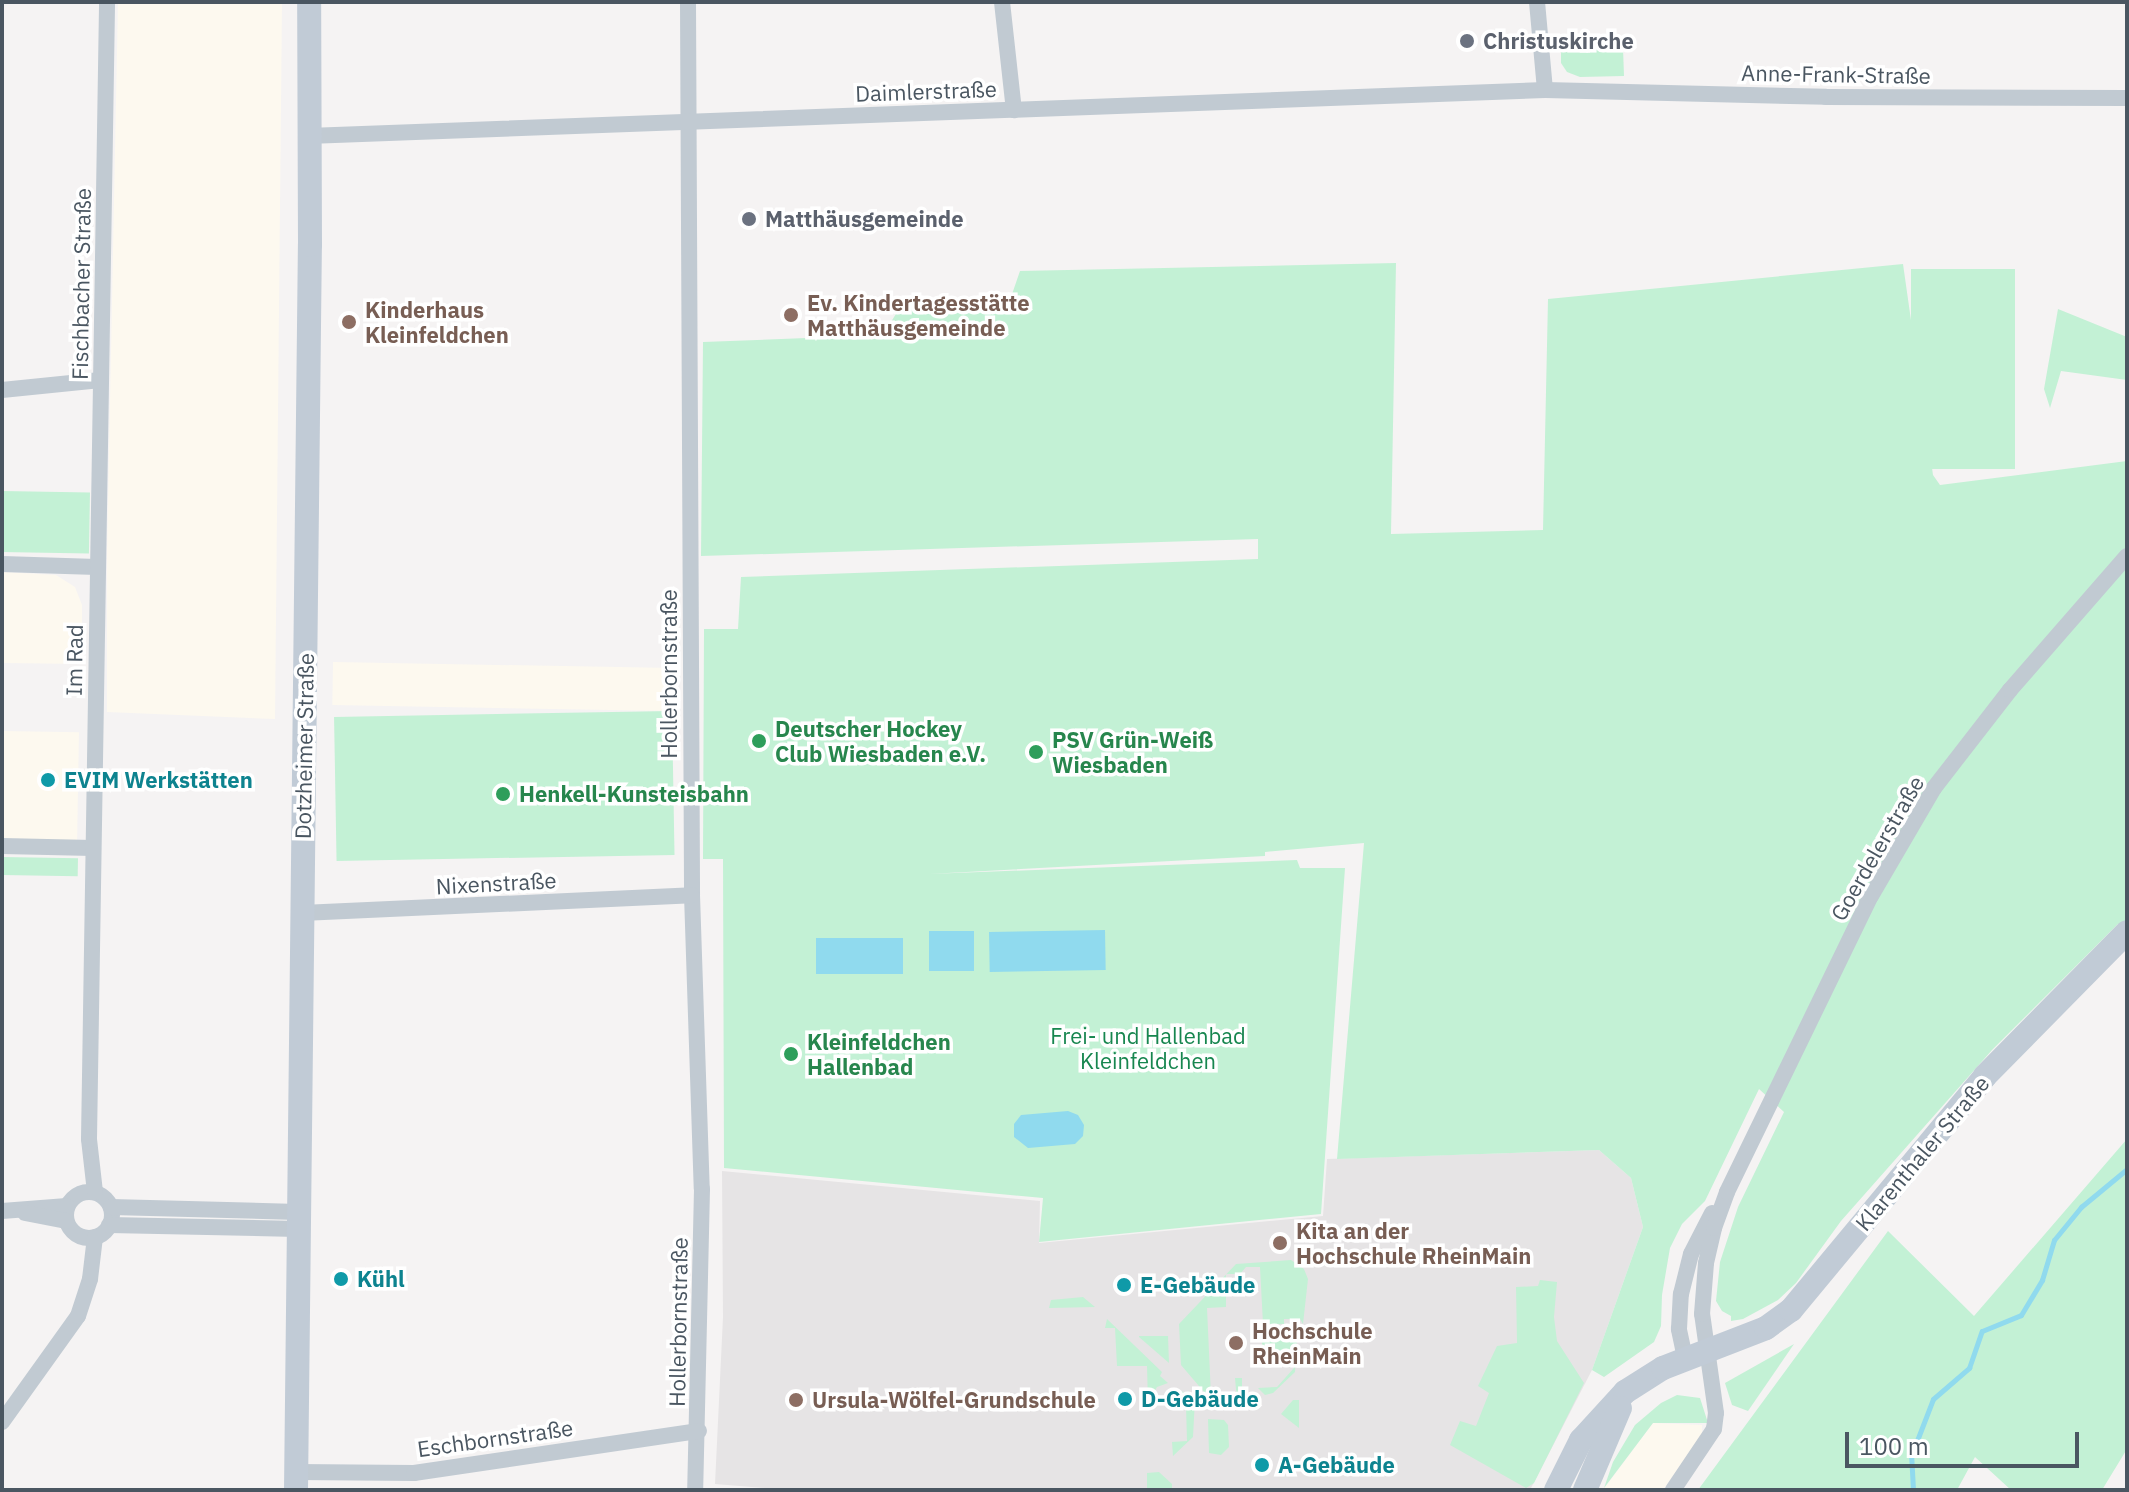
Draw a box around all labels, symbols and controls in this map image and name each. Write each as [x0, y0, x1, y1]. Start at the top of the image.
place label: Christuskirche [1483, 28, 1634, 54]
marker: Christuskirche [1458, 32, 1476, 50]
street label: Anne-Frank-Straße [1741, 59, 1931, 89]
street label: Daimlerstraße [855, 75, 997, 107]
street label: Fischbacher Straße [66, 188, 96, 380]
place label: Matthäusgemeinde [765, 206, 964, 232]
marker: Matthäusgemeinde [740, 210, 758, 228]
place label: Ev. Kindertagesstätte Matthäusgemeinde [807, 289, 1030, 340]
place label: Kinderhaus Kleinfeldchen [365, 296, 509, 348]
marker: Ev. Kindertagesstätte Matthäusgemeinde [782, 306, 800, 324]
marker: Kinderhaus Kleinfeldchen [340, 313, 358, 331]
street label: Hollerbornstraße [656, 589, 682, 759]
street label: Im Rad [60, 624, 88, 696]
street label: Dotzheimer Straße [289, 653, 319, 839]
place label: Deutscher Hockey Club Wiesbaden e.V. [775, 715, 986, 766]
place label: PSV Grün-Weiß Wiesbaden [1052, 726, 1213, 778]
marker: Deutscher Hockey Club Wiesbaden e.V. [750, 732, 768, 750]
marker: PSV Grün-Weiß Wiesbaden [1027, 743, 1045, 761]
place label: EVIM Werkstätten [64, 767, 253, 793]
marker: EVIM Werkstätten [39, 771, 57, 789]
street label: Goerdelerstraße [1825, 771, 1929, 925]
place label: Henkell-Kunsteisbahn [519, 781, 749, 807]
marker: Henkell-Kunsteisbahn [494, 785, 512, 803]
street label: Nixenstraße [435, 867, 557, 899]
park label: Frei- und Hallenbad Kleinfeldchen [1050, 1022, 1246, 1074]
place label: Kleinfeldchen Hallenbad [807, 1028, 951, 1080]
marker: Kleinfeldchen Hallenbad [782, 1045, 800, 1063]
street label: Klarenthaler Straße [1850, 1070, 1994, 1236]
place label: Kita an der Hochschule RheinMain [1296, 1217, 1531, 1268]
marker: Kita an der Hochschule RheinMain [1271, 1234, 1289, 1252]
street label: Hollerbornstraße [663, 1237, 693, 1407]
place label: Kühl [357, 1266, 405, 1292]
marker: Kühl [332, 1270, 350, 1288]
place label: E-Gebäude [1140, 1272, 1255, 1298]
marker: E-Gebäude [1115, 1276, 1133, 1294]
place label: Hochschule RheinMain [1252, 1317, 1373, 1368]
marker: Hochschule RheinMain [1227, 1334, 1245, 1352]
place label: D-Gebäude [1141, 1386, 1259, 1412]
place label: Ursula-Wölfel-Grundschule [812, 1387, 1096, 1413]
marker: D-Gebäude [1116, 1390, 1134, 1408]
marker: Ursula-Wölfel-Grundschule [787, 1391, 805, 1409]
street label: Eschbornstraße [415, 1414, 575, 1462]
scale bar [1849, 1416, 2083, 1466]
text: 100 m [1859, 1430, 1929, 1462]
place label: A-Gebäude [1278, 1452, 1395, 1478]
marker: A-Gebäude [1253, 1456, 1271, 1474]

